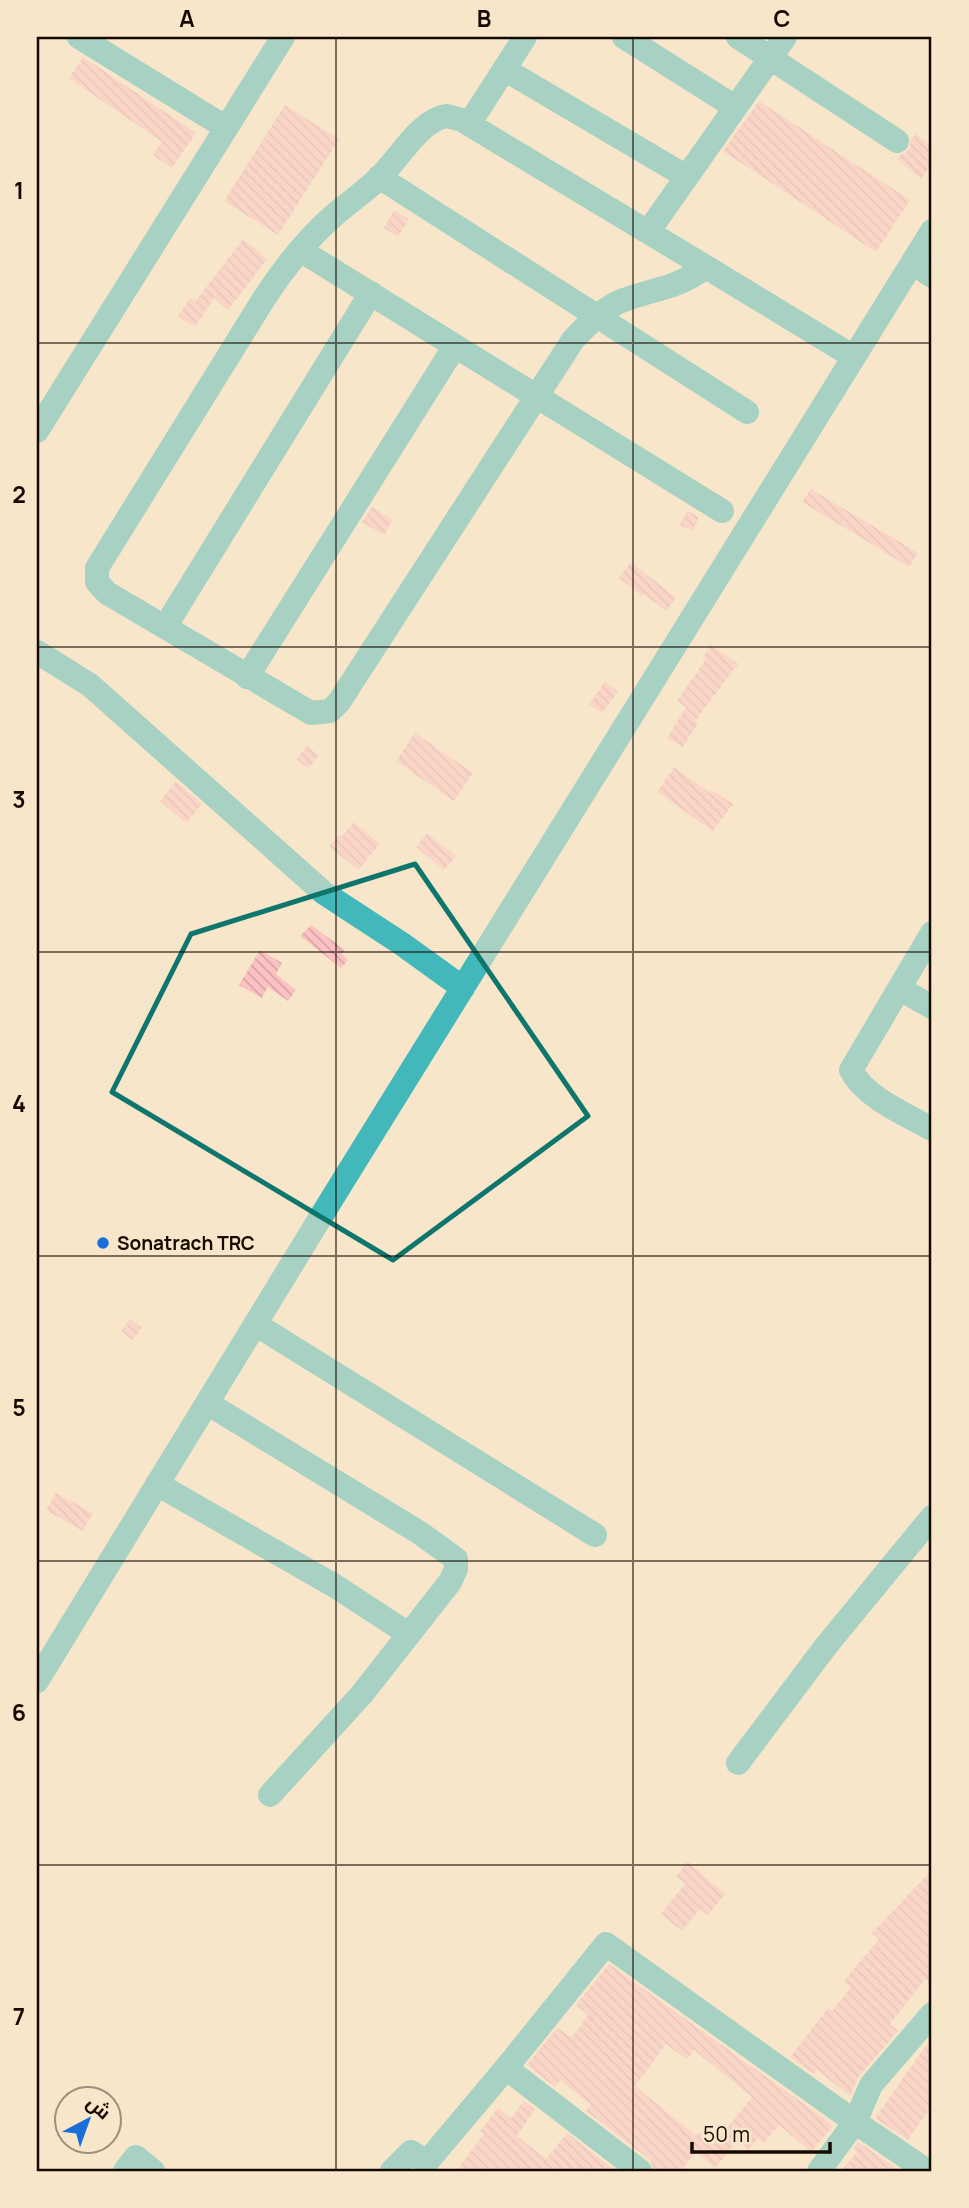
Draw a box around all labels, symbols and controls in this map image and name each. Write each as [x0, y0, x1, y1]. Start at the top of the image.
text: A [179, 2, 195, 34]
text: B [477, 2, 491, 34]
text: C [774, 2, 791, 34]
text: 1 [14, 174, 24, 206]
text: 2 [12, 478, 26, 510]
text: 3 [12, 783, 26, 815]
text: 4 [12, 1087, 26, 1119]
place label: Sonatrach TRC [117, 1230, 255, 1256]
marker: Sonatrach TRC [95, 1235, 111, 1251]
text: 5 [12, 1391, 26, 1423]
text: 6 [12, 1696, 26, 1728]
text: 7 [13, 2000, 25, 2032]
north arrow [52, 2086, 122, 2156]
text: ش [81, 2089, 117, 2125]
scale bar [692, 2110, 831, 2154]
text: 50 m [703, 2120, 750, 2148]

